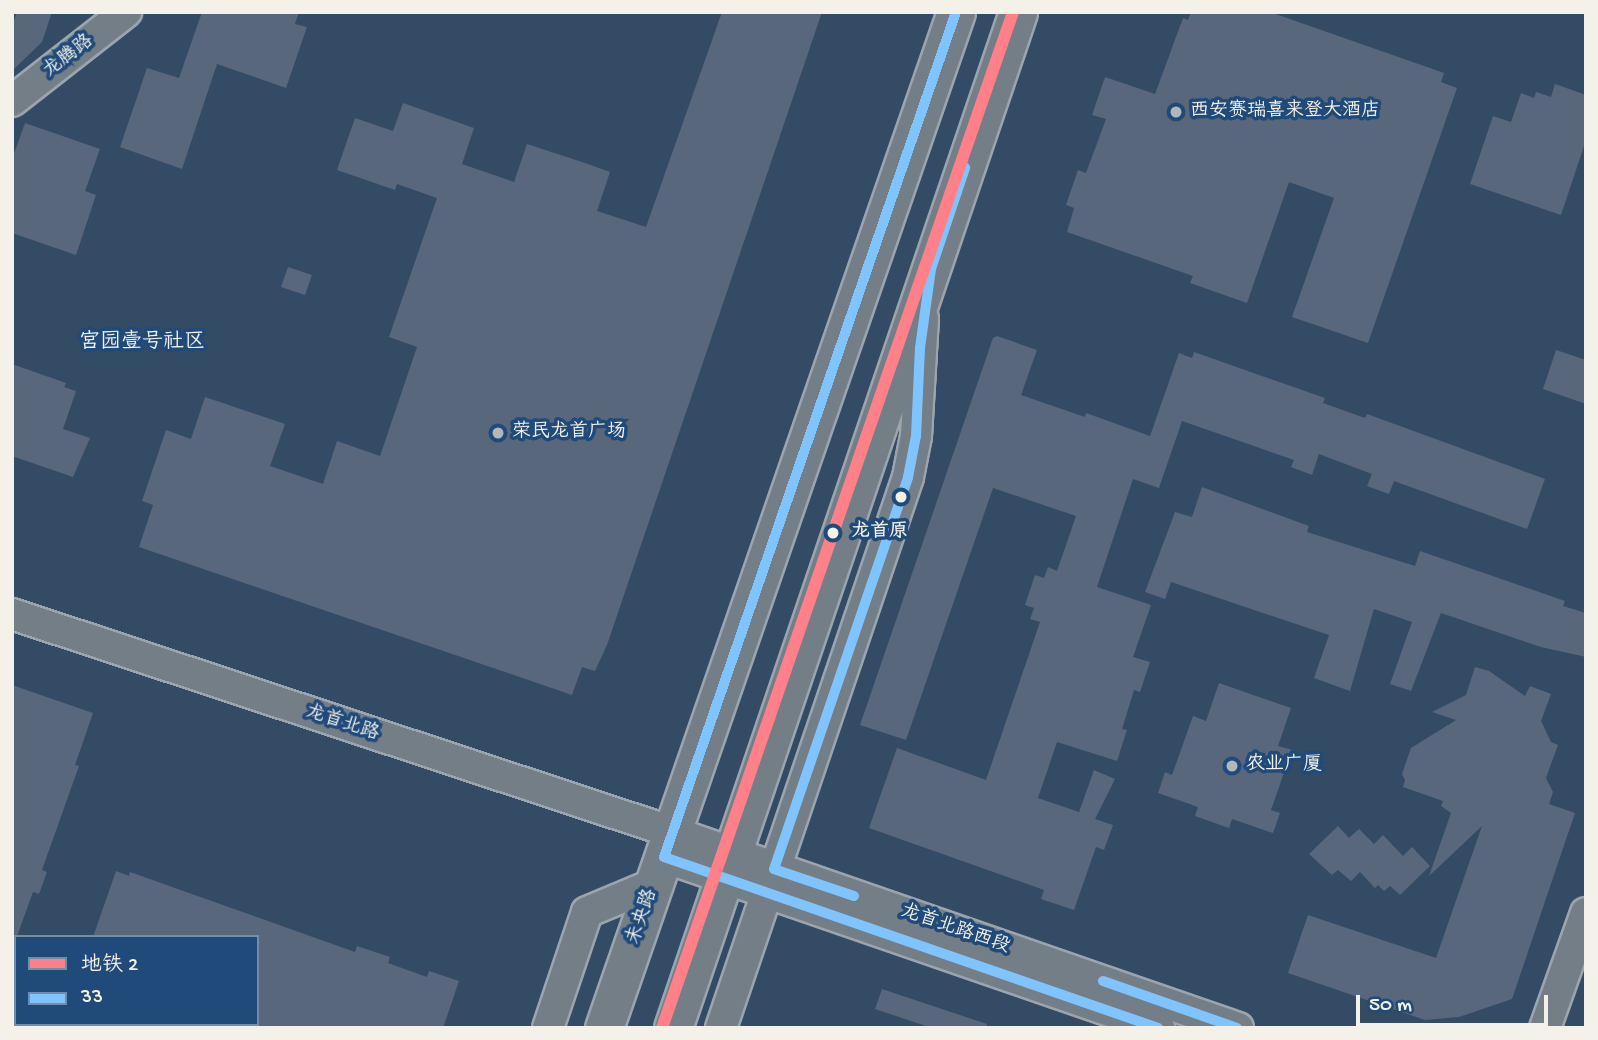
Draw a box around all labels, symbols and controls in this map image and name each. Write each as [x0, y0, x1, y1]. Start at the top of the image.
street label: 龙腾路 [40, 30, 98, 84]
place label: 西安赛瑞喜来登大酒店 [1190, 101, 1380, 123]
marker: 西安赛瑞喜来登大酒店 [1168, 104, 1184, 120]
district label: 宫园壹号社区 [79, 331, 205, 357]
place label: 荣民龙首广场 [512, 422, 626, 444]
marker: 荣民龙首广场 [490, 425, 506, 441]
unlabelled marker [894, 490, 908, 504]
marker: 龙首原 [821, 521, 845, 545]
place label: 龙首原 [851, 522, 908, 544]
street label: 龙首北路 [302, 701, 382, 747]
place label: 农业广厦 [1246, 755, 1322, 777]
marker: 农业广厦 [1224, 758, 1240, 774]
street label: 未央路 [623, 886, 663, 948]
street label: 龙首北路西段 [897, 901, 1013, 959]
legend [14, 935, 259, 1026]
text: 地铁 2 [81, 954, 138, 979]
scale bar [1360, 981, 1552, 1025]
text: 33 [81, 986, 103, 1011]
text: 50 m [1369, 994, 1412, 1019]

